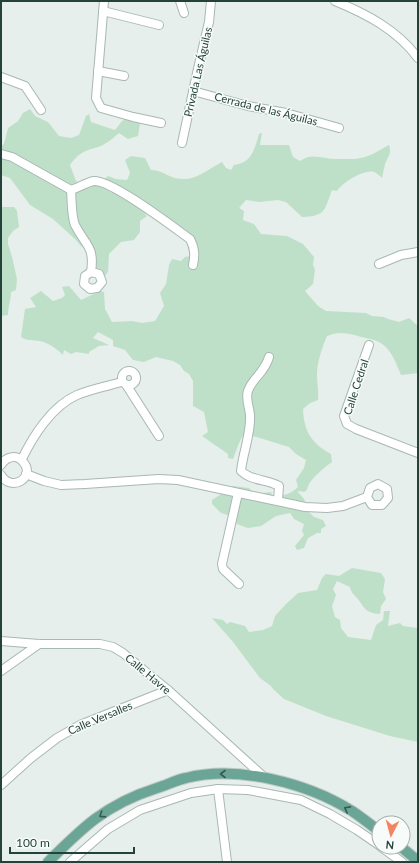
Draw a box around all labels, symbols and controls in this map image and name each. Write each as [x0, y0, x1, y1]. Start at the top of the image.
street label: Privada Las Águilas [181, 26, 214, 118]
street label: Cerrada de las Águilas [213, 89, 319, 128]
street label: Calle Cedral [340, 357, 371, 416]
street label: Calle Havre [123, 651, 174, 697]
street label: Calle Versalles [66, 698, 134, 737]
one-way arrow [220, 770, 226, 778]
one-way arrow [344, 806, 351, 813]
one-way arrow [99, 810, 106, 817]
north arrow [371, 815, 411, 855]
scale bar [10, 829, 134, 855]
text: 100 m [16, 835, 50, 850]
text: N [385, 839, 395, 852]

